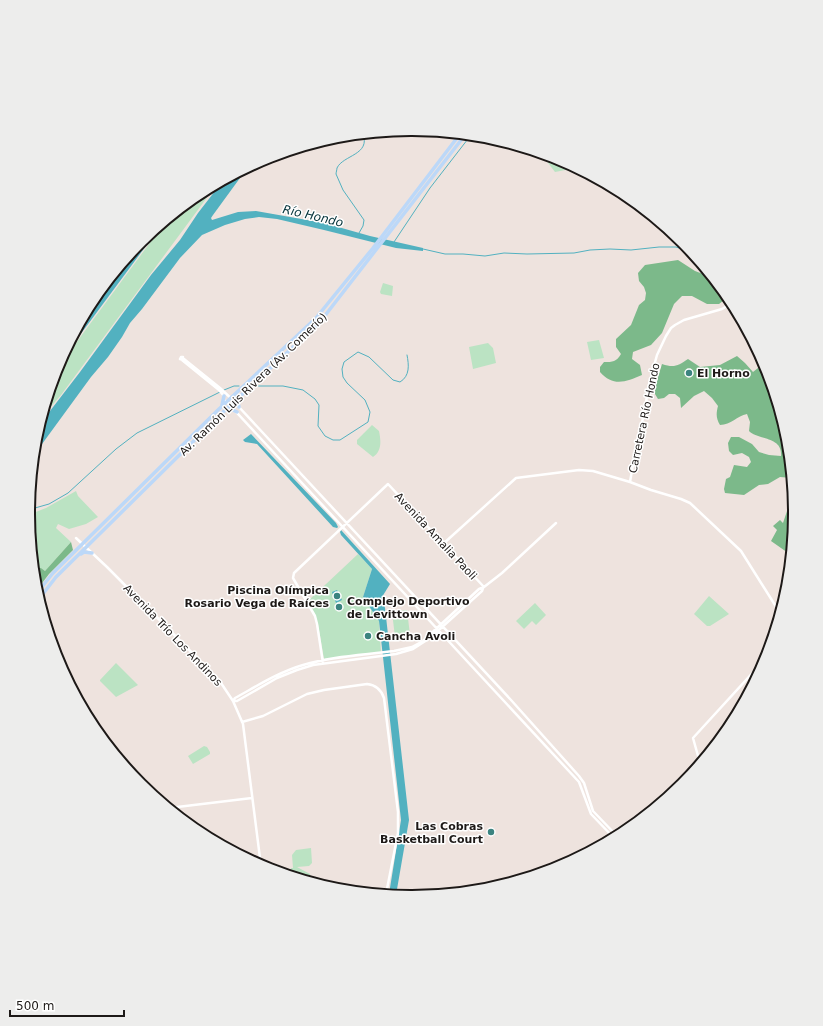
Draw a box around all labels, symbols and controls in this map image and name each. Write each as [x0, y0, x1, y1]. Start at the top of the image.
water label: Río Hondo [281, 202, 345, 230]
street label: Av. Ramón Luis Rivera (Av. Comerío) [177, 310, 330, 458]
street label: Carretera Río Hondo [626, 362, 663, 474]
place label: El Horno [697, 367, 750, 380]
marker: El Horno [684, 368, 694, 378]
street label: Avenida Amalia Paoli [392, 490, 479, 583]
street label: Avenida Trío Los Andinos [121, 582, 225, 689]
place label: Piscina Olímpica Rosario Vega de Raíces [185, 584, 329, 610]
marker: Piscina Olímpica Rosario Vega de Raíces [332, 591, 342, 601]
place label: Complejo Deportivo de Levittown [347, 595, 470, 621]
marker: Complejo Deportivo de Levittown [334, 602, 344, 612]
place label: Cancha Avoli [376, 630, 455, 643]
marker: Cancha Avoli [363, 631, 373, 641]
place label: Las Cobras Basketball Court [380, 820, 483, 846]
marker: Las Cobras Basketball Court [486, 827, 496, 837]
scale bar [10, 992, 124, 1018]
text: 500 m [16, 999, 54, 1013]

